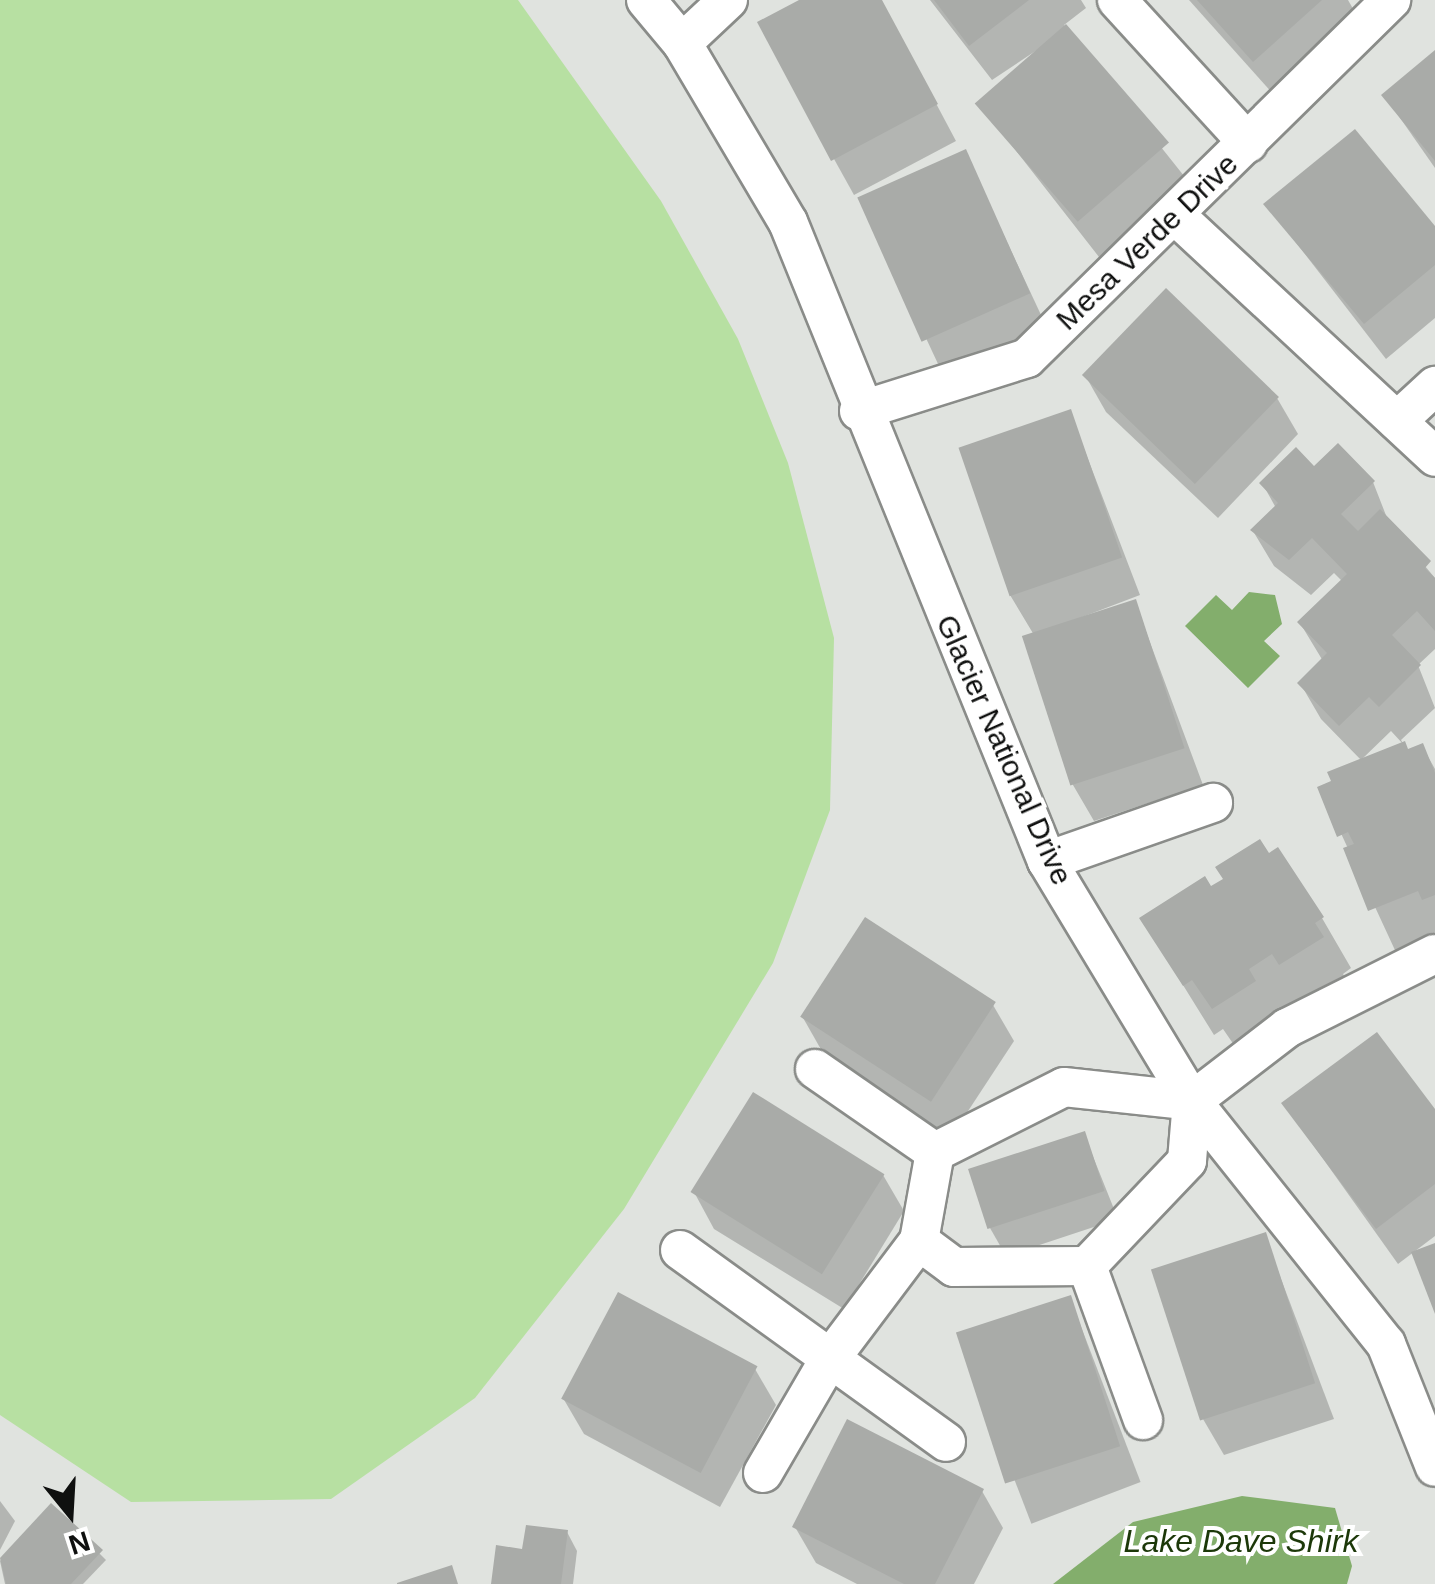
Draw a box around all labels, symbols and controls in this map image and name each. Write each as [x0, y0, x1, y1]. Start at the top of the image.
street label: Mesa Verde Drive [1049, 146, 1245, 338]
street label: Glacier National Drive [928, 609, 1080, 891]
north arrow [20, 1464, 120, 1564]
water label: Lake Dave Shirk [1124, 1522, 1358, 1560]
text: N [65, 1525, 94, 1561]

